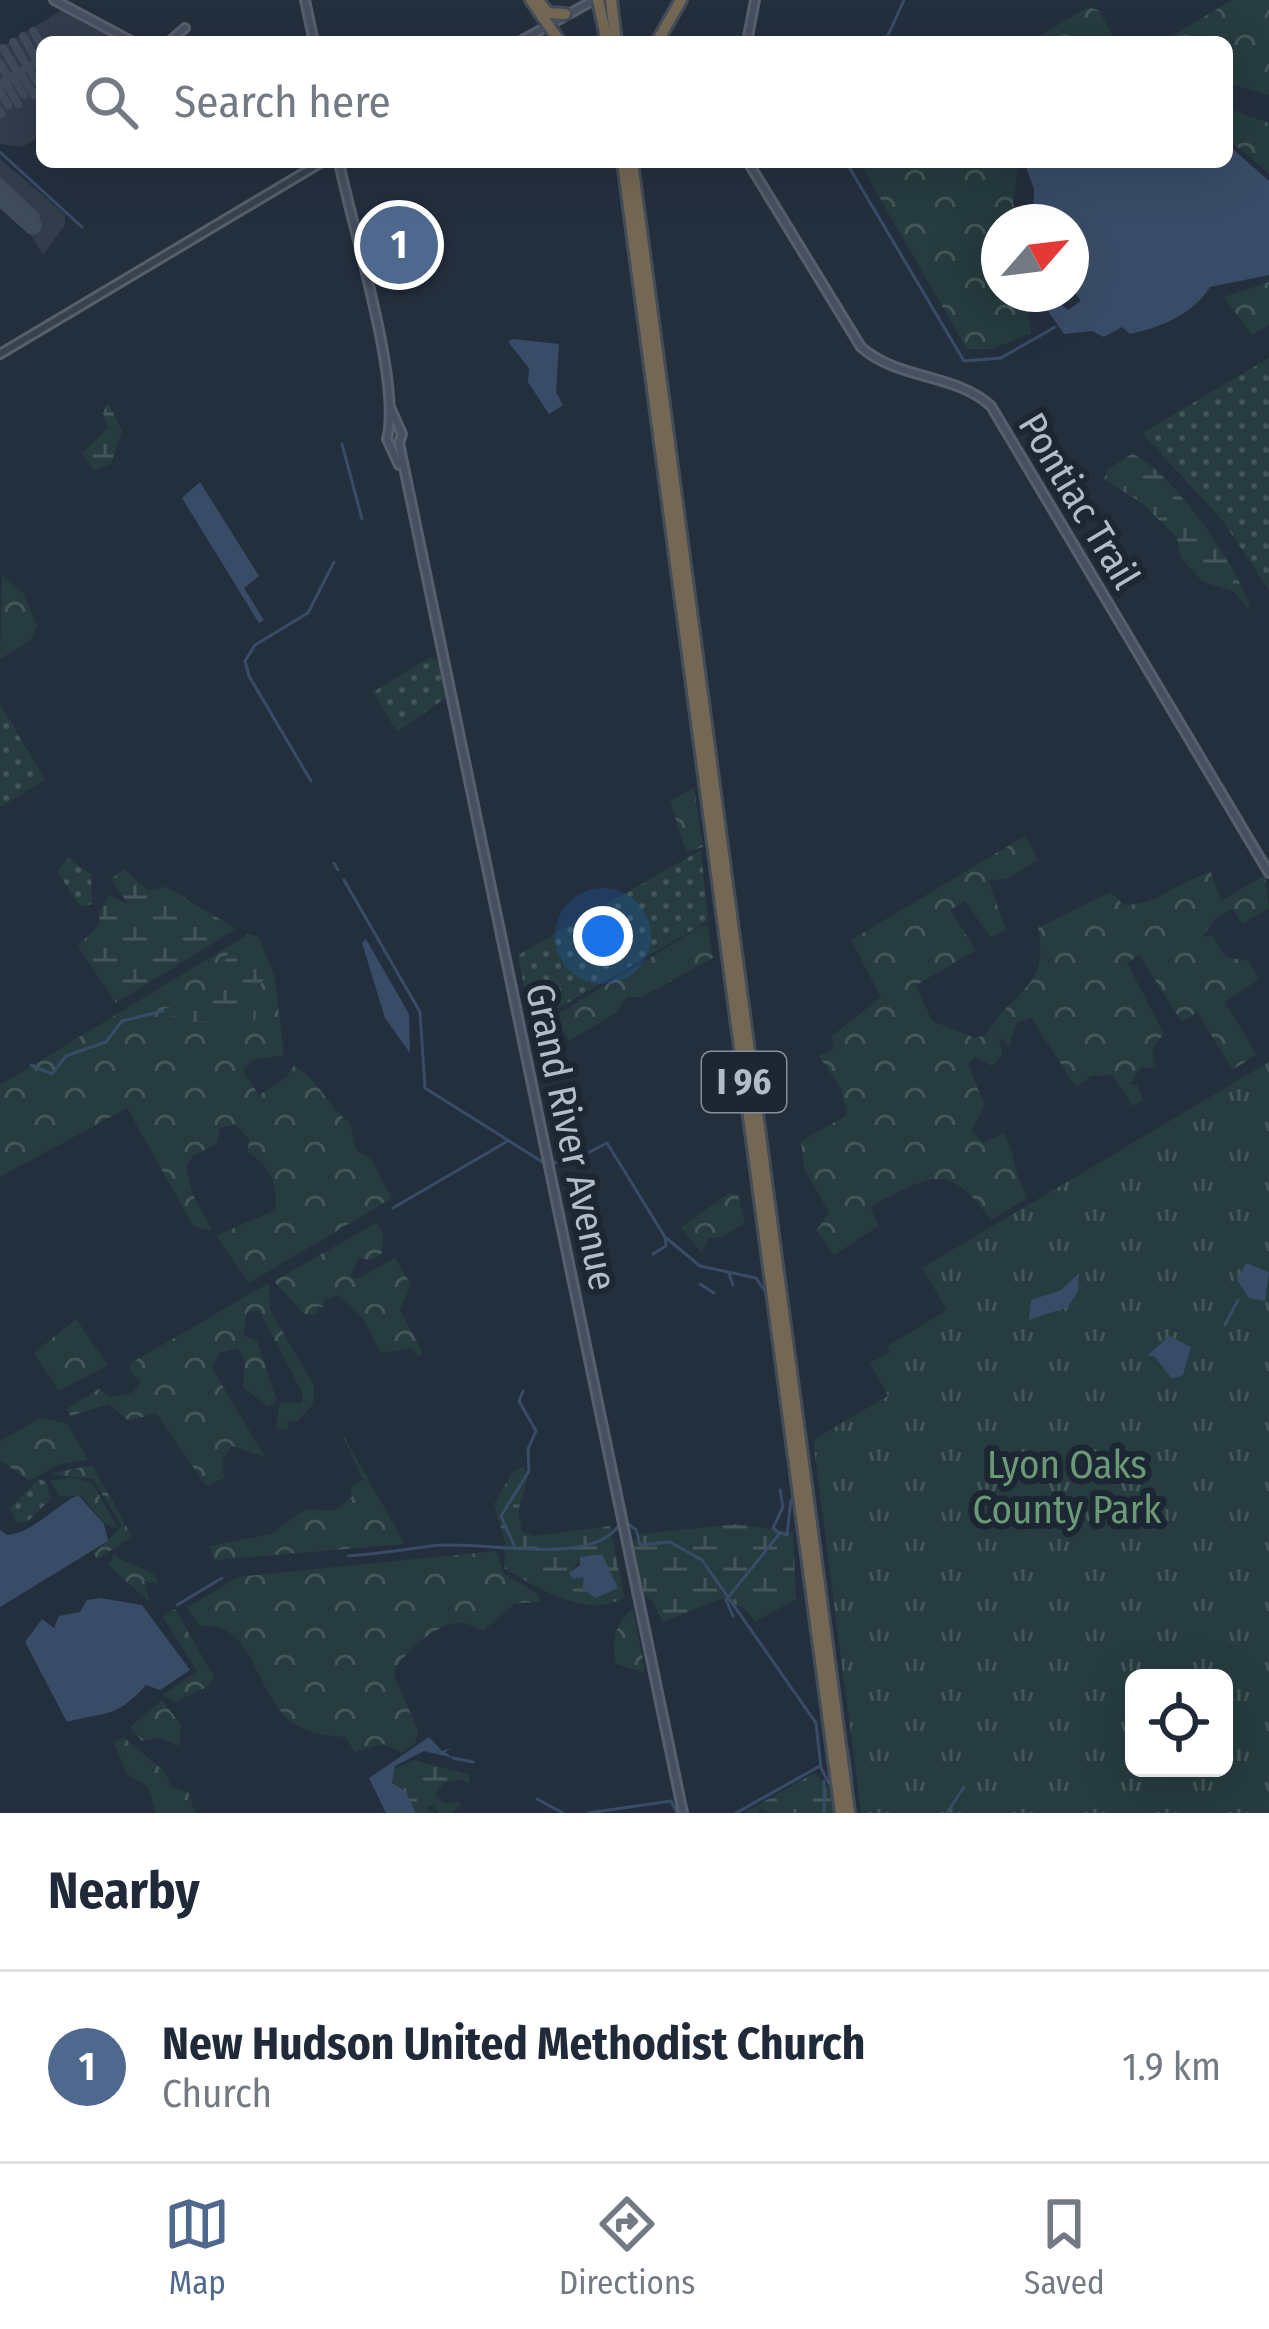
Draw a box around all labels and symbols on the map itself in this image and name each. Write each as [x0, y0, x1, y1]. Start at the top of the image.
pin: 1 [360, 200, 438, 290]
north arrow [981, 204, 1089, 312]
street label: Pontiac Trail [1009, 405, 1149, 597]
your location [573, 906, 633, 966]
street label: Grand River Avenue [516, 980, 626, 1294]
road number: I 96 [702, 1052, 786, 1112]
park label: Lyon Oaks County Park [973, 1442, 1162, 1533]

